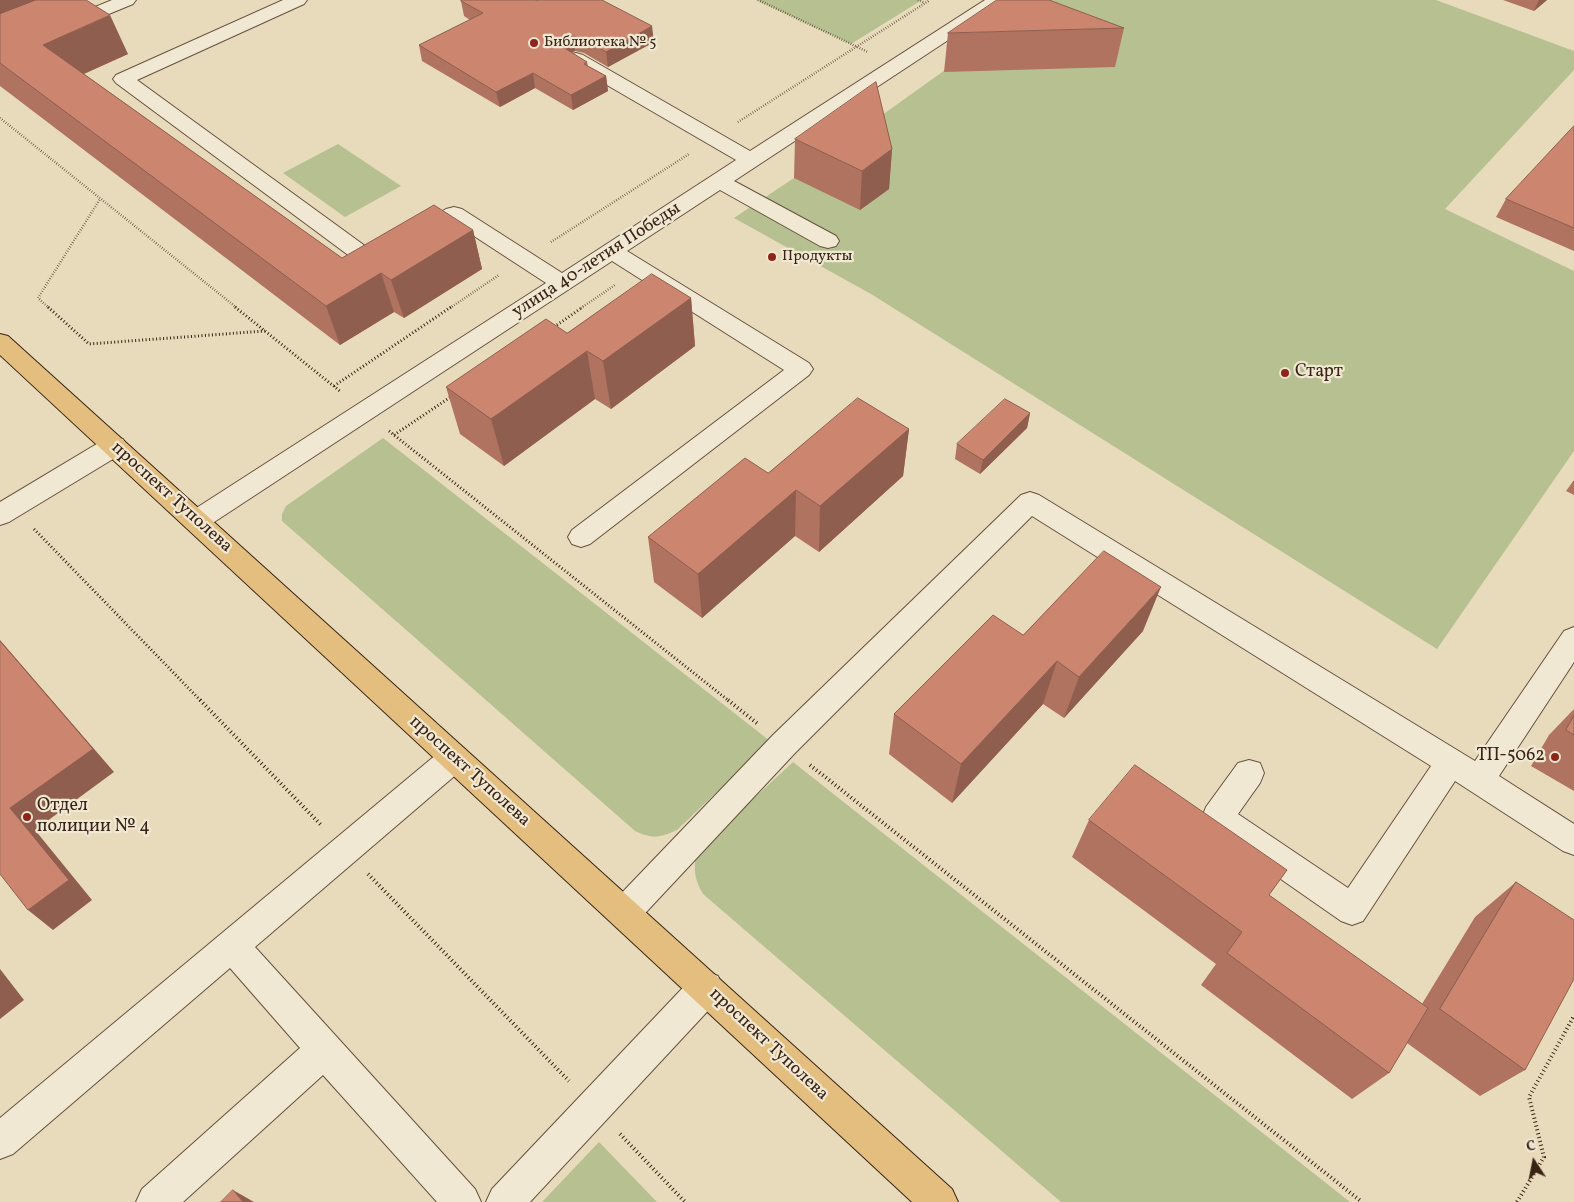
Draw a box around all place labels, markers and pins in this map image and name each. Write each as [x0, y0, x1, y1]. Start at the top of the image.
place label: Библиотека № 5 [544, 34, 656, 52]
marker: Библиотека № 5 [528, 37, 540, 49]
place label: Продукты [782, 248, 852, 266]
marker: Продукты [766, 251, 778, 263]
place label: Старт [1295, 362, 1343, 384]
marker: Старт [1279, 367, 1291, 379]
place label: ТП-5062 [1476, 746, 1545, 768]
marker: ТП-5062 [1549, 751, 1561, 763]
place label: Отдел полиции № 4 [37, 796, 150, 839]
marker: Отдел полиции № 4 [21, 811, 33, 823]

